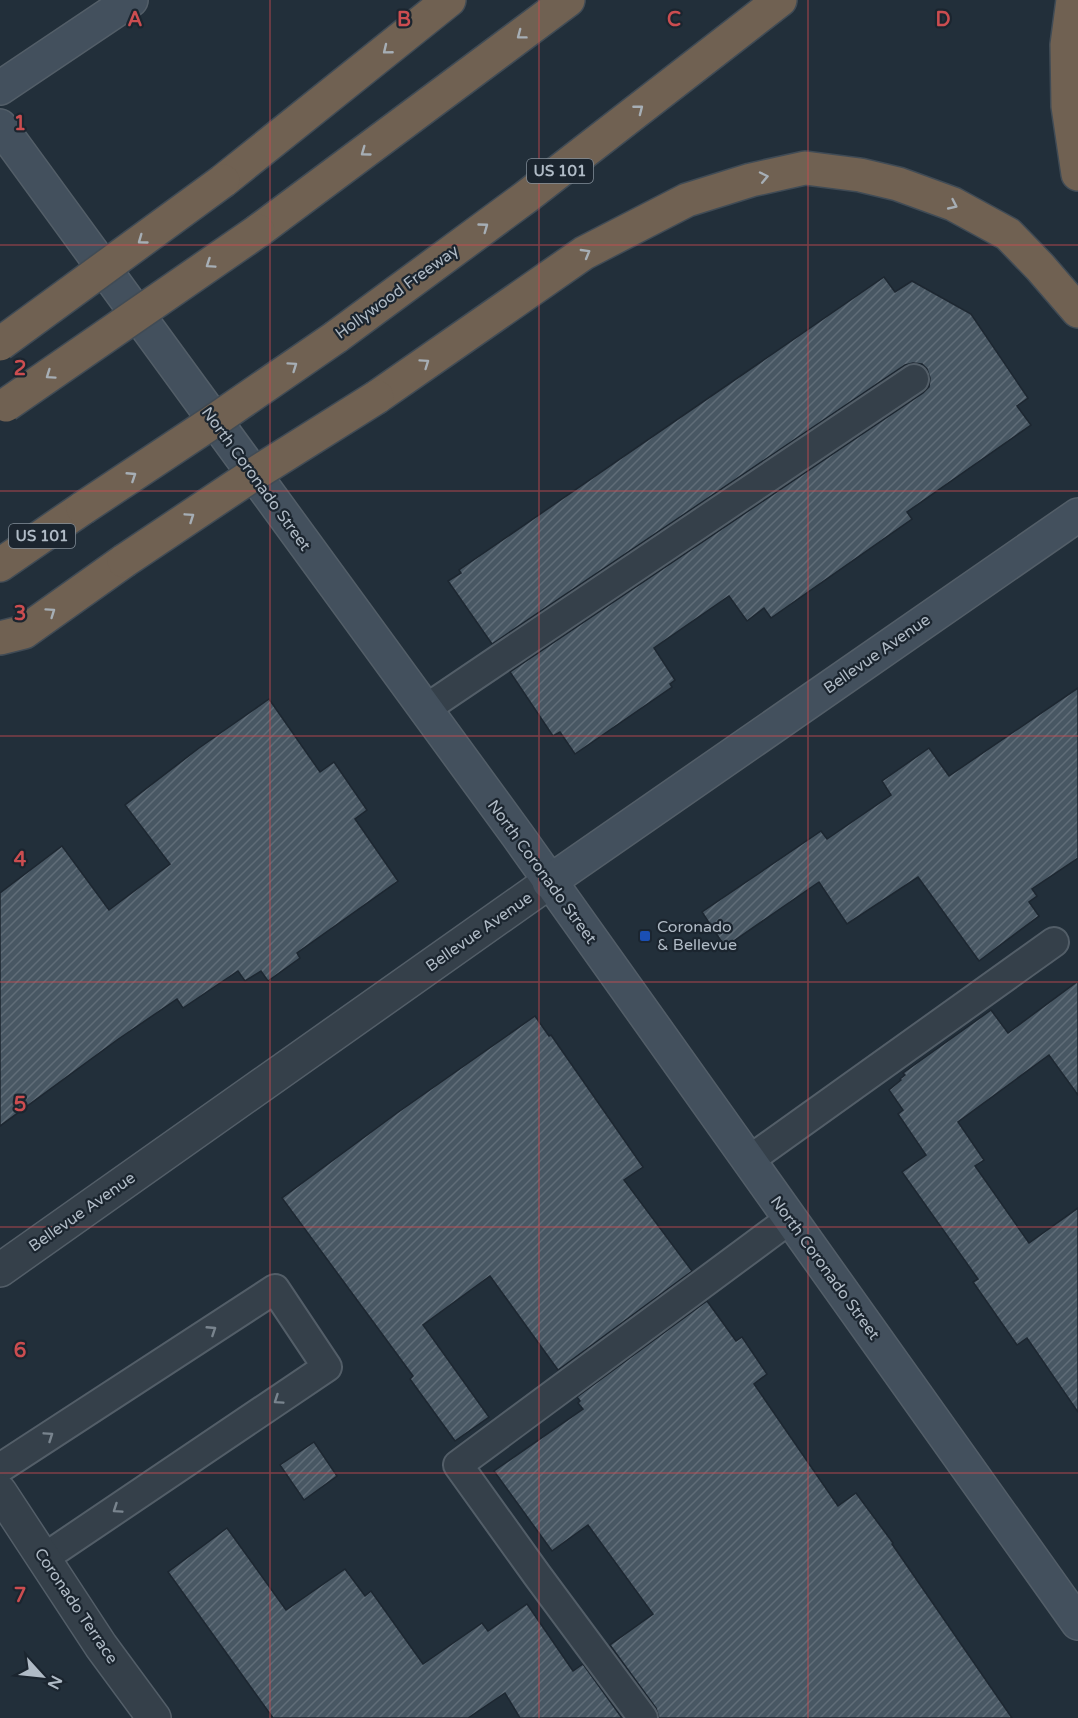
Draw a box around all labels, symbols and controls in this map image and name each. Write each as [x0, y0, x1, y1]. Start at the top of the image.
text: A [128, 8, 143, 32]
text: B [397, 8, 411, 32]
text: C [667, 8, 681, 32]
text: D [935, 8, 951, 32]
one-way arrow [517, 28, 528, 39]
one-way arrow [382, 42, 393, 53]
one-way arrow [633, 106, 644, 117]
text: 1 [14, 112, 26, 136]
one-way arrow [361, 145, 372, 156]
road number: US 101 [527, 159, 593, 183]
one-way arrow [759, 171, 769, 184]
one-way arrow [947, 197, 958, 209]
one-way arrow [477, 224, 488, 235]
one-way arrow [137, 233, 148, 244]
street label: Hollywood Freeway [331, 240, 463, 343]
one-way arrow [580, 249, 590, 260]
one-way arrow [206, 257, 217, 268]
text: 2 [14, 357, 26, 381]
one-way arrow [419, 359, 430, 370]
one-way arrow [287, 362, 298, 373]
one-way arrow [45, 368, 56, 379]
street label: North Coronado Street [197, 403, 315, 555]
one-way arrow [126, 471, 136, 483]
one-way arrow [183, 513, 194, 524]
road number: US 101 [9, 524, 75, 548]
text: 3 [14, 602, 26, 626]
one-way arrow [45, 608, 56, 619]
street label: Bellevue Avenue [820, 610, 934, 698]
street label: North Coronado Street [483, 796, 601, 948]
text: 4 [14, 848, 27, 872]
street label: Bellevue Avenue [422, 888, 536, 976]
place label: Coronado & Bellevue [657, 917, 737, 955]
marker: Coronado & Bellevue [638, 929, 652, 943]
text: 5 [14, 1093, 26, 1117]
street label: Bellevue Avenue [25, 1168, 139, 1256]
street label: North Coronado Street [766, 1192, 884, 1344]
one-way arrow [206, 1326, 217, 1337]
text: 6 [14, 1339, 26, 1363]
one-way arrow [274, 1393, 285, 1404]
one-way arrow [43, 1431, 53, 1443]
one-way arrow [112, 1501, 123, 1512]
street label: Coronado Terrace [30, 1544, 122, 1668]
text: 7 [14, 1584, 26, 1608]
north arrow [12, 1646, 72, 1706]
text: N [43, 1672, 66, 1693]

